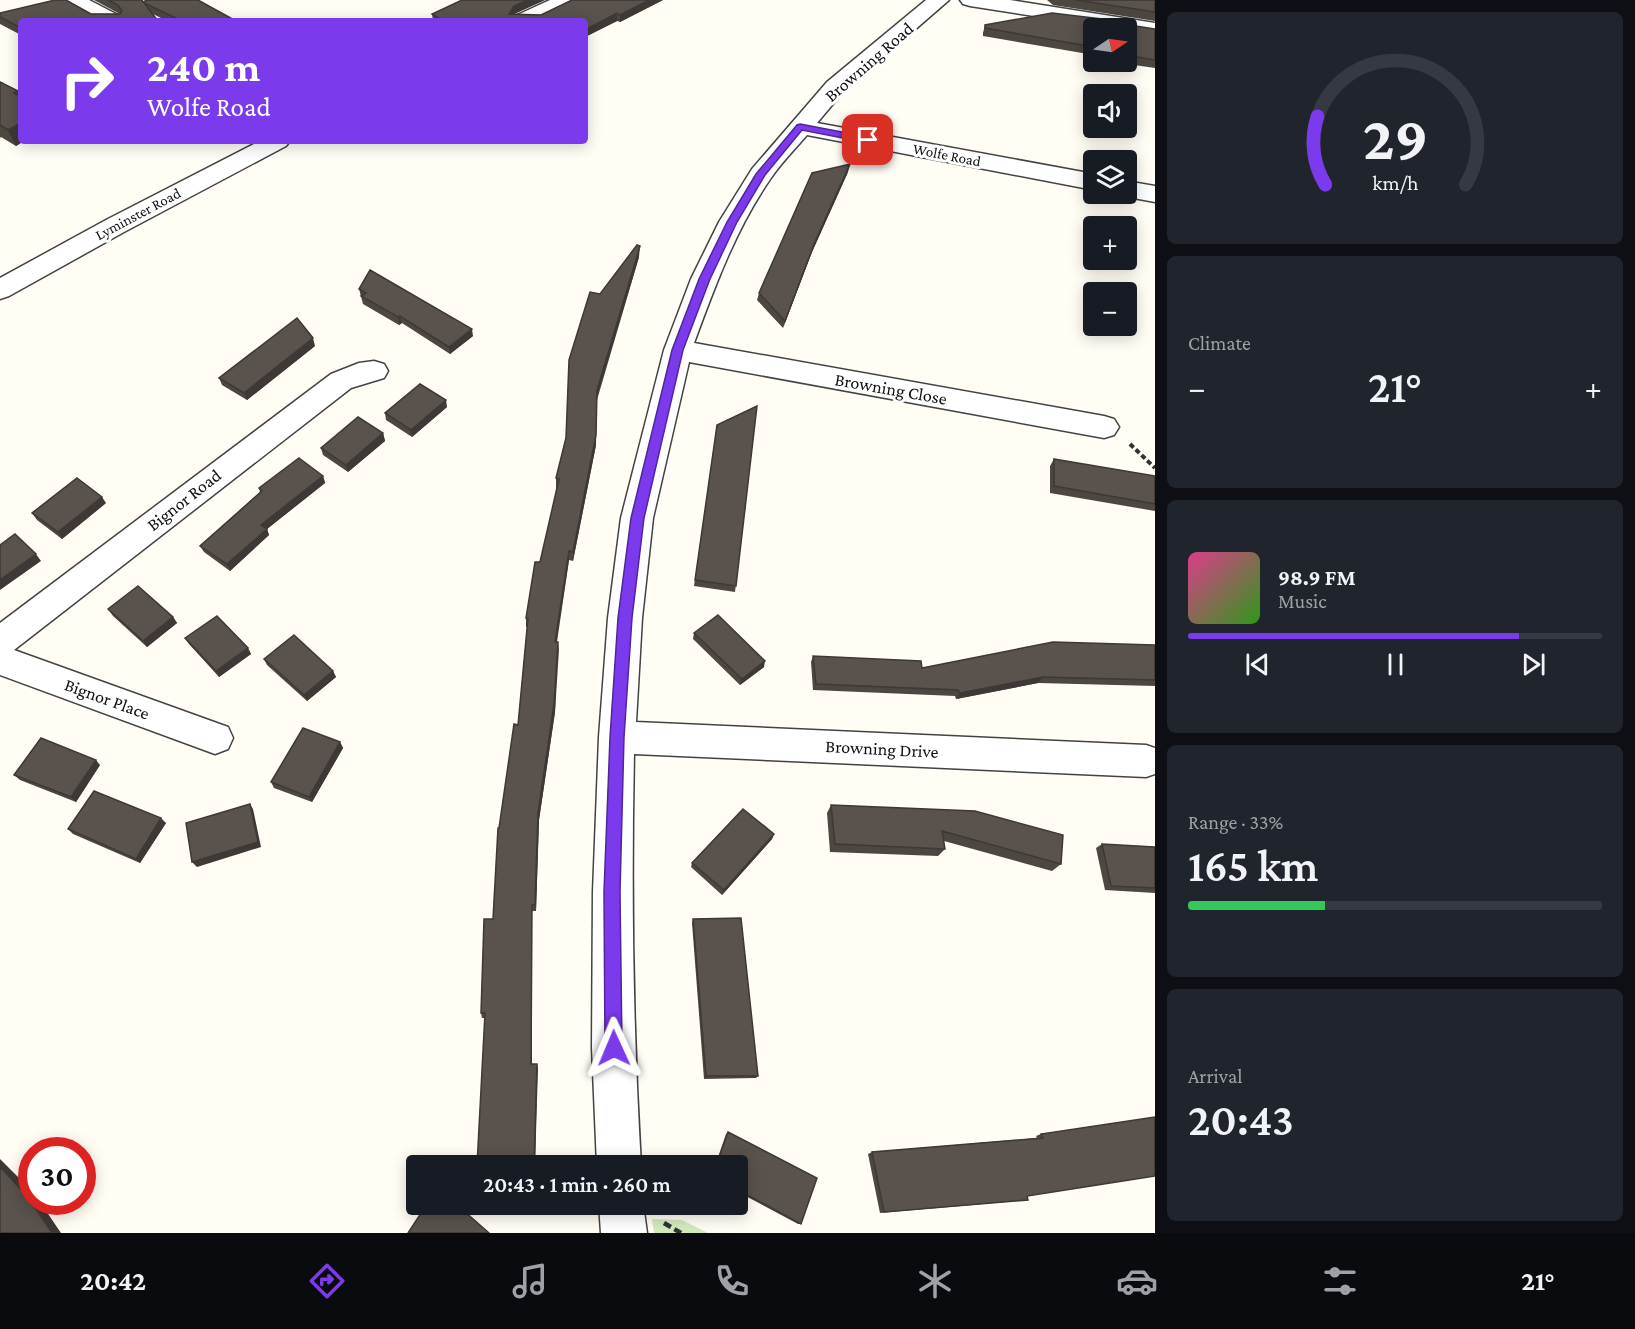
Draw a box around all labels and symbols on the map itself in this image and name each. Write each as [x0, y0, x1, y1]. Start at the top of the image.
street label: Browning Road [821, 18, 918, 106]
north arrow [1083, 18, 1137, 72]
pin [842, 114, 893, 165]
street label: Wolfe Road [912, 141, 982, 169]
street label: Lyminster Road [93, 185, 184, 244]
street label: Browning Close [833, 369, 949, 409]
street label: Bignor Road [143, 465, 225, 535]
street label: Bignor Place [62, 674, 152, 724]
street label: Browning Drive [825, 736, 939, 762]
position arrow [582, 1016, 646, 1080]
speed limit sign: 30 [18, 1137, 96, 1215]

